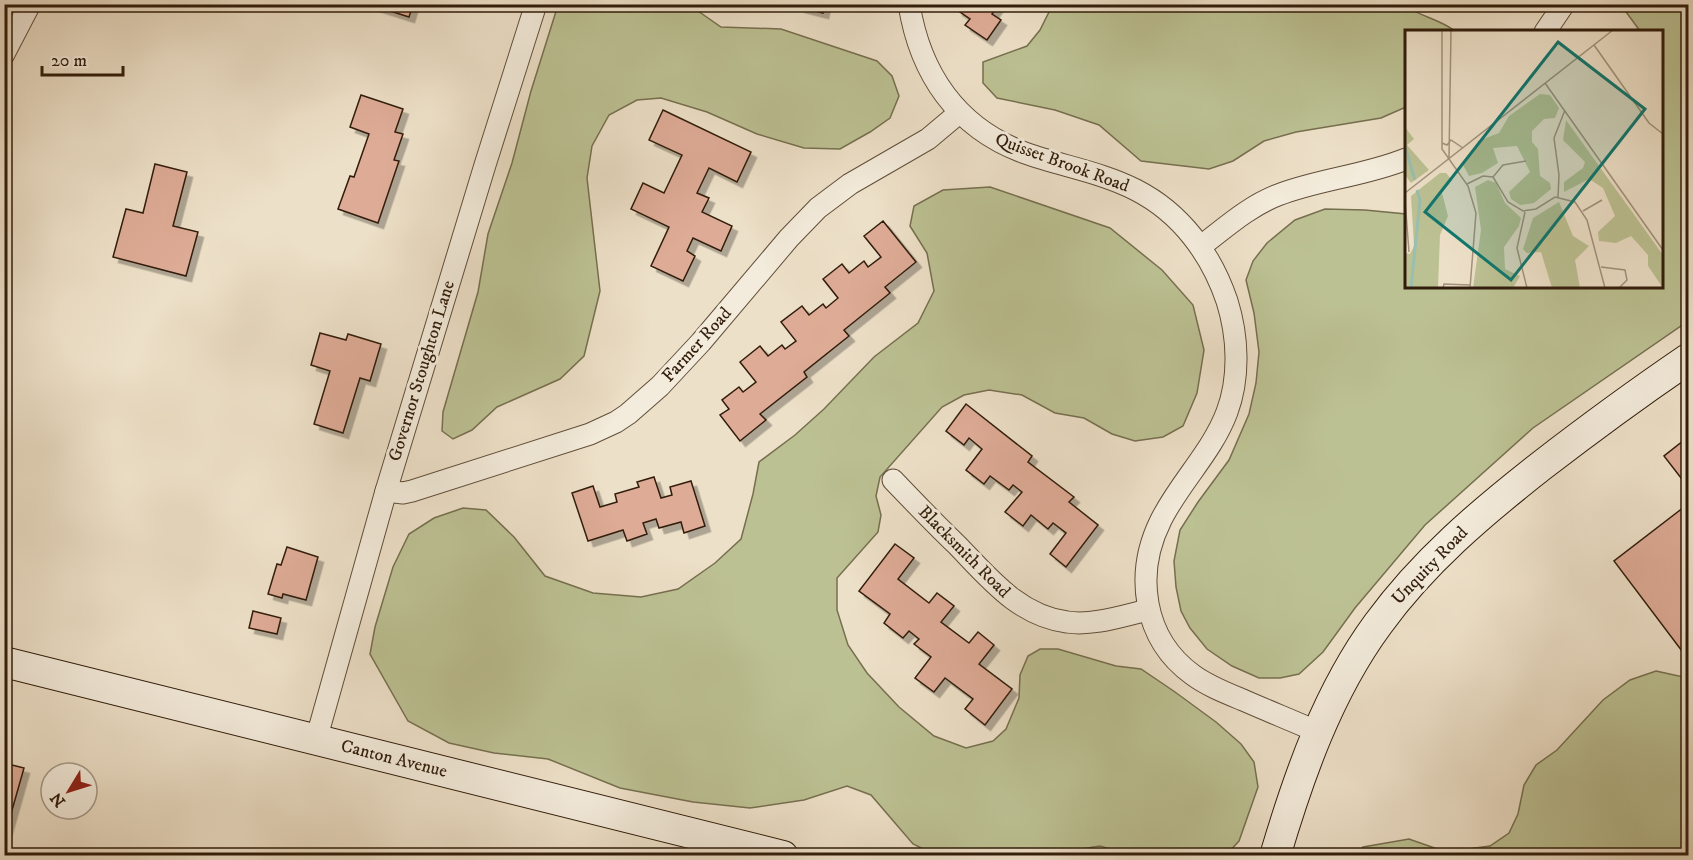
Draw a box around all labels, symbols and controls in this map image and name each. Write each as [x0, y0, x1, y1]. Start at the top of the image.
inset map [1405, 30, 1663, 288]
scale bar [42, 39, 123, 77]
text: 20 m [51, 50, 87, 72]
street label: Quisset Brook Road [992, 129, 1132, 198]
street label: Governor Stoughton Lane [384, 278, 460, 464]
street label: Farmer Road [658, 303, 736, 387]
street label: Blacksmith Road [913, 501, 1015, 603]
street label: Unquity Road [1387, 522, 1473, 610]
street label: Canton Avenue [339, 735, 449, 783]
north arrow [39, 761, 99, 821]
text: N [46, 788, 70, 811]

